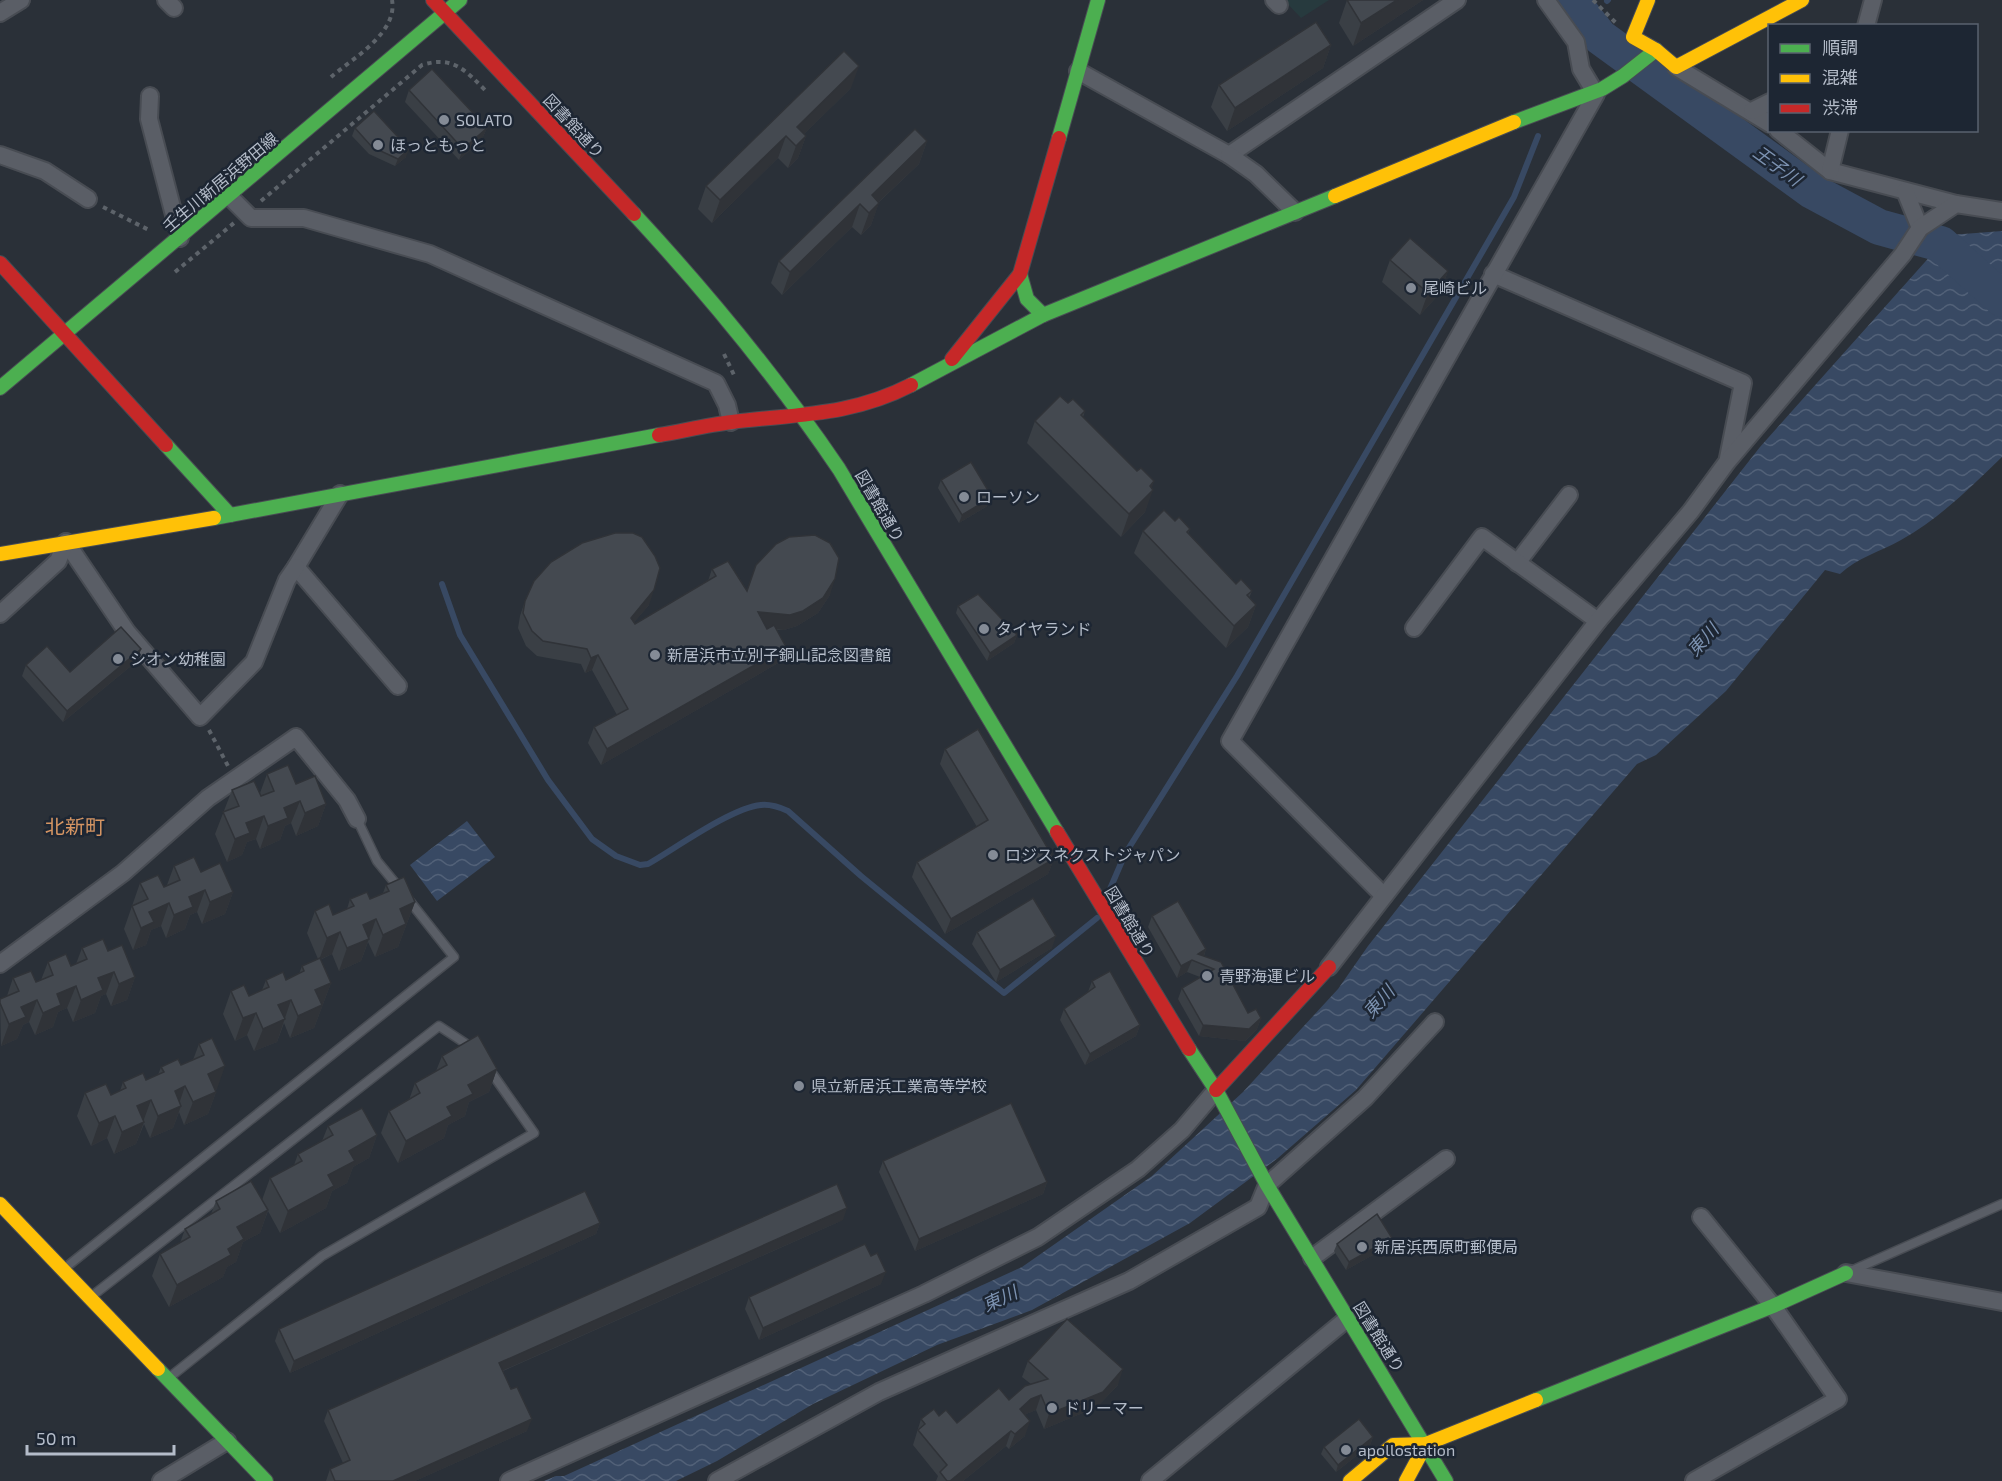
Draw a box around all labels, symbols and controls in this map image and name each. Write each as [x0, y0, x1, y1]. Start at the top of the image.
legend [1768, 24, 1978, 132]
text: 順調 [1822, 36, 1858, 58]
text: 混雑 [1822, 66, 1858, 88]
street label: 図書館通り [540, 90, 609, 161]
text: 渋滞 [1822, 96, 1858, 118]
place label: SOLATO [456, 110, 513, 129]
marker: SOLATO [437, 113, 451, 127]
street label: 壬生川新居浜野田線 [158, 128, 281, 235]
place label: ほっともっと [390, 135, 486, 154]
marker: ほっともっと [371, 138, 385, 152]
water label: 王子川 [1749, 140, 1808, 191]
place label: 尾崎ビル [1423, 278, 1487, 297]
marker: 尾崎ビル [1404, 281, 1418, 295]
street label: 図書館通り [852, 466, 909, 545]
place label: ローソン [976, 487, 1040, 506]
marker: ローソン [957, 490, 971, 504]
water label: 東川 [1682, 617, 1724, 660]
place label: タイヤランド [996, 619, 1092, 638]
marker: タイヤランド [977, 622, 991, 636]
place label: 新居浜市立別子銅山記念図書館 [667, 645, 891, 664]
marker: 新居浜市立別子銅山記念図書館 [648, 648, 662, 662]
place label: シオン幼稚園 [130, 649, 226, 668]
marker: シオン幼稚園 [111, 652, 125, 666]
district label: 北新町 [45, 814, 105, 838]
place label: ロジスネクストジャパン [1005, 845, 1181, 864]
marker: ロジスネクストジャパン [986, 848, 1000, 862]
street label: 図書館通り [1102, 883, 1159, 961]
place label: 青野海運ビル [1219, 966, 1315, 985]
marker: 青野海運ビル [1200, 969, 1214, 983]
water label: 東川 [1358, 979, 1400, 1022]
place label: 県立新居浜工業高等学校 [811, 1076, 987, 1095]
marker: 県立新居浜工業高等学校 [792, 1079, 806, 1093]
place label: 新居浜西原町郵便局 [1374, 1237, 1518, 1256]
marker: 新居浜西原町郵便局 [1355, 1240, 1369, 1254]
water label: 東川 [979, 1280, 1022, 1316]
street label: 図書館通り [1350, 1298, 1409, 1376]
place label: ドリーマー [1064, 1398, 1144, 1417]
marker: ドリーマー [1045, 1401, 1059, 1415]
scale bar [27, 1418, 174, 1456]
text: 50 m [36, 1427, 76, 1449]
place label: apollostation [1358, 1440, 1455, 1459]
marker: apollostation [1339, 1443, 1353, 1457]

